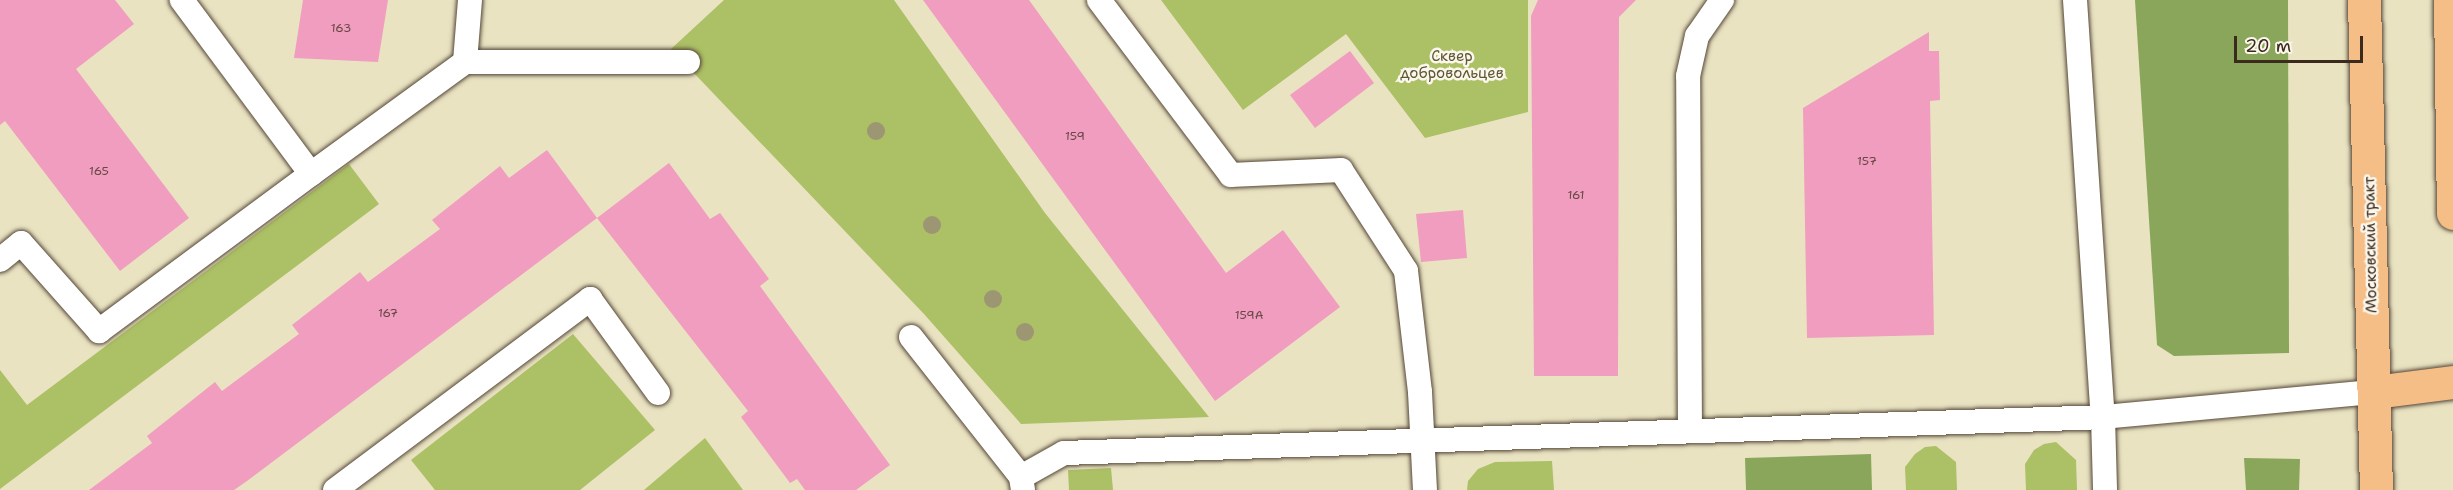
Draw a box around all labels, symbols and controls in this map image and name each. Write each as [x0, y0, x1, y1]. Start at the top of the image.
house number: 163 [331, 22, 351, 36]
scale bar [2237, 24, 2366, 62]
text: 20 m [2245, 34, 2291, 58]
park label: Сквер добровольцев [1400, 47, 1504, 82]
house number: 159 [1065, 130, 1085, 144]
house number: 157 [1857, 155, 1877, 169]
house number: 165 [89, 165, 109, 179]
street label: Московский тракт [2361, 177, 2381, 313]
house number: 161 [1567, 189, 1585, 203]
house number: 167 [378, 307, 398, 321]
house number: 159А [1235, 309, 1263, 323]

